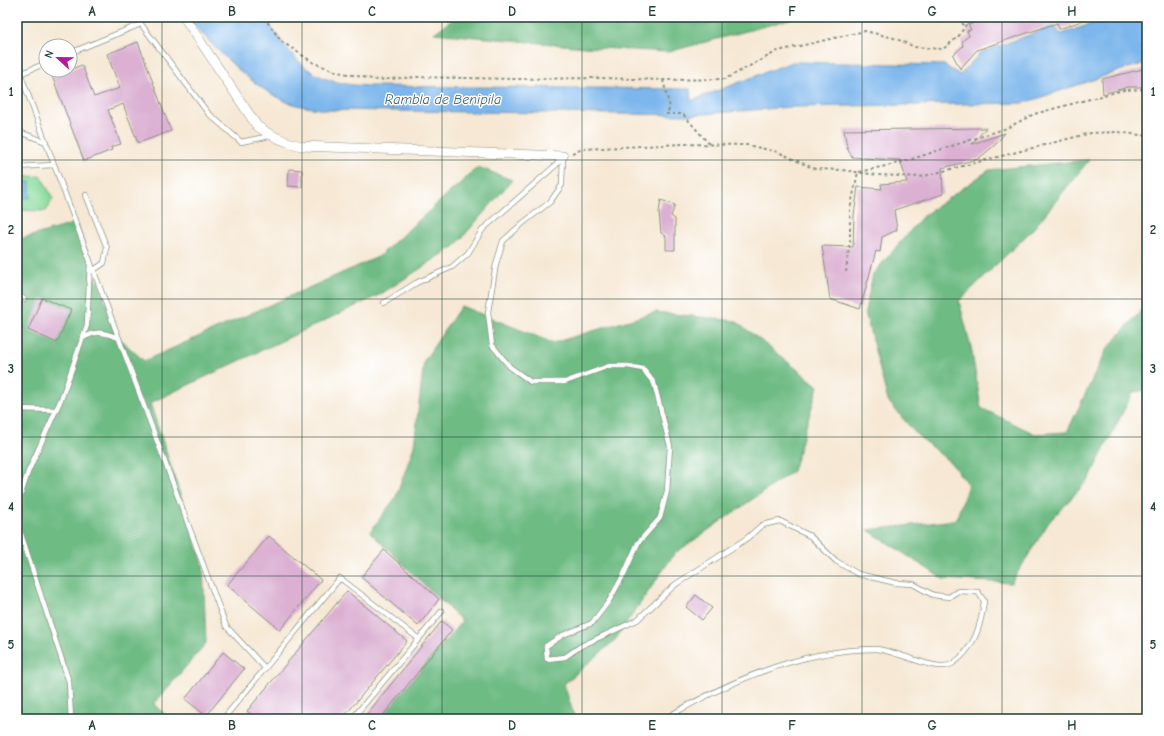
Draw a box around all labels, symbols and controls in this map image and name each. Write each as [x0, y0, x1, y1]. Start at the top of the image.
text: A [88, 4, 96, 19]
text: B [228, 4, 236, 19]
text: C [368, 4, 376, 19]
text: D [508, 4, 516, 19]
text: E [648, 4, 656, 19]
text: F [788, 4, 796, 19]
text: G [927, 4, 937, 19]
text: H [1067, 4, 1077, 19]
north arrow [38, 38, 78, 78]
text: N [42, 49, 57, 60]
text: 1 [8, 84, 14, 99]
text: 1 [1150, 84, 1156, 99]
water label: Rambla de Benipila [385, 91, 501, 108]
text: 2 [8, 222, 14, 237]
text: 2 [1150, 222, 1156, 237]
text: 3 [8, 361, 14, 376]
text: 3 [1150, 361, 1156, 376]
text: 4 [8, 499, 14, 514]
text: 4 [1150, 499, 1156, 514]
text: 5 [8, 637, 15, 652]
text: 5 [1150, 637, 1157, 652]
text: A [88, 718, 96, 733]
text: B [228, 718, 236, 733]
text: C [368, 718, 376, 733]
text: D [508, 718, 516, 733]
text: E [648, 718, 656, 733]
text: F [788, 718, 796, 733]
text: G [927, 718, 937, 733]
text: H [1067, 718, 1077, 733]

